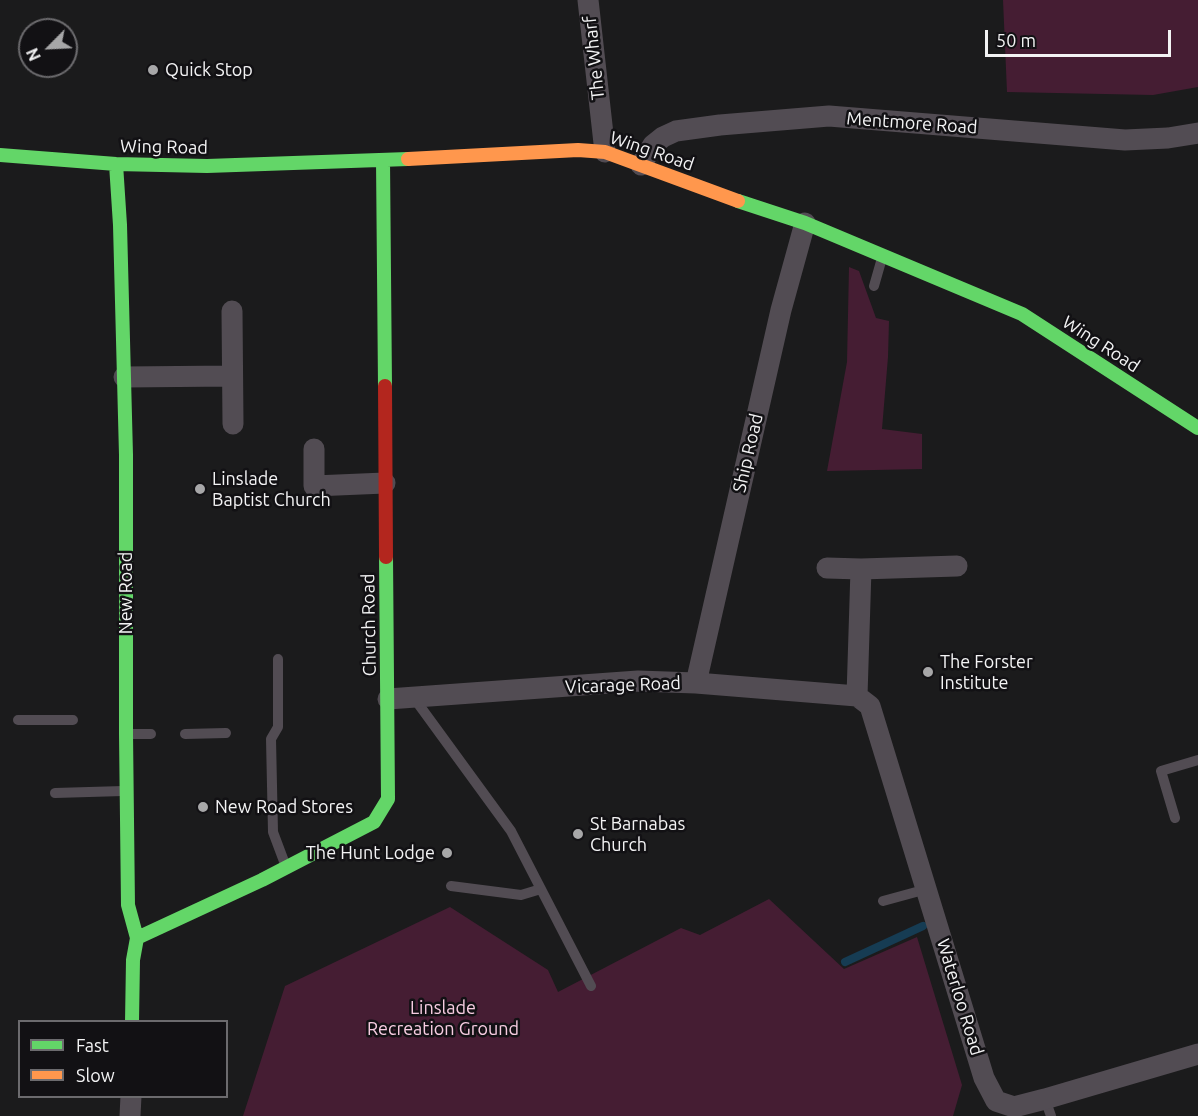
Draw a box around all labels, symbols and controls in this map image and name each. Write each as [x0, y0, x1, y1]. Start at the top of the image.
street label: The Wharf [579, 15, 609, 101]
north arrow [18, 18, 78, 78]
scale bar [988, 18, 1174, 56]
text: 50 m [996, 30, 1036, 50]
text: N [23, 45, 44, 64]
place label: Quick Stop [165, 59, 253, 81]
marker: Quick Stop [146, 63, 160, 77]
street label: Mentmore Road [846, 108, 978, 138]
street label: Wing Road [607, 127, 697, 175]
street label: Wing Road [120, 135, 208, 159]
street label: Wing Road [1058, 311, 1144, 377]
street label: Ship Road [728, 411, 768, 495]
place label: Linslade Baptist Church [212, 468, 331, 510]
marker: Linslade Baptist Church [193, 482, 207, 496]
street label: New Road [115, 552, 137, 634]
street label: Church Road [357, 573, 381, 677]
place label: The Forster Institute [940, 651, 1033, 694]
marker: The Forster Institute [921, 665, 935, 679]
street label: Vicarage Road [565, 672, 681, 698]
place label: New Road Stores [215, 796, 353, 818]
marker: New Road Stores [196, 800, 210, 814]
place label: St Barnabas Church [590, 813, 685, 856]
marker: St Barnabas Church [571, 827, 585, 841]
place label: The Hunt Lodge [306, 842, 435, 864]
marker: The Hunt Lodge [440, 846, 454, 860]
street label: Waterloo Road [932, 936, 988, 1058]
park label: Linslade Recreation Ground [367, 997, 519, 1040]
legend [18, 1020, 228, 1098]
text: Fast [76, 1035, 109, 1055]
text: Slow [76, 1065, 115, 1085]

